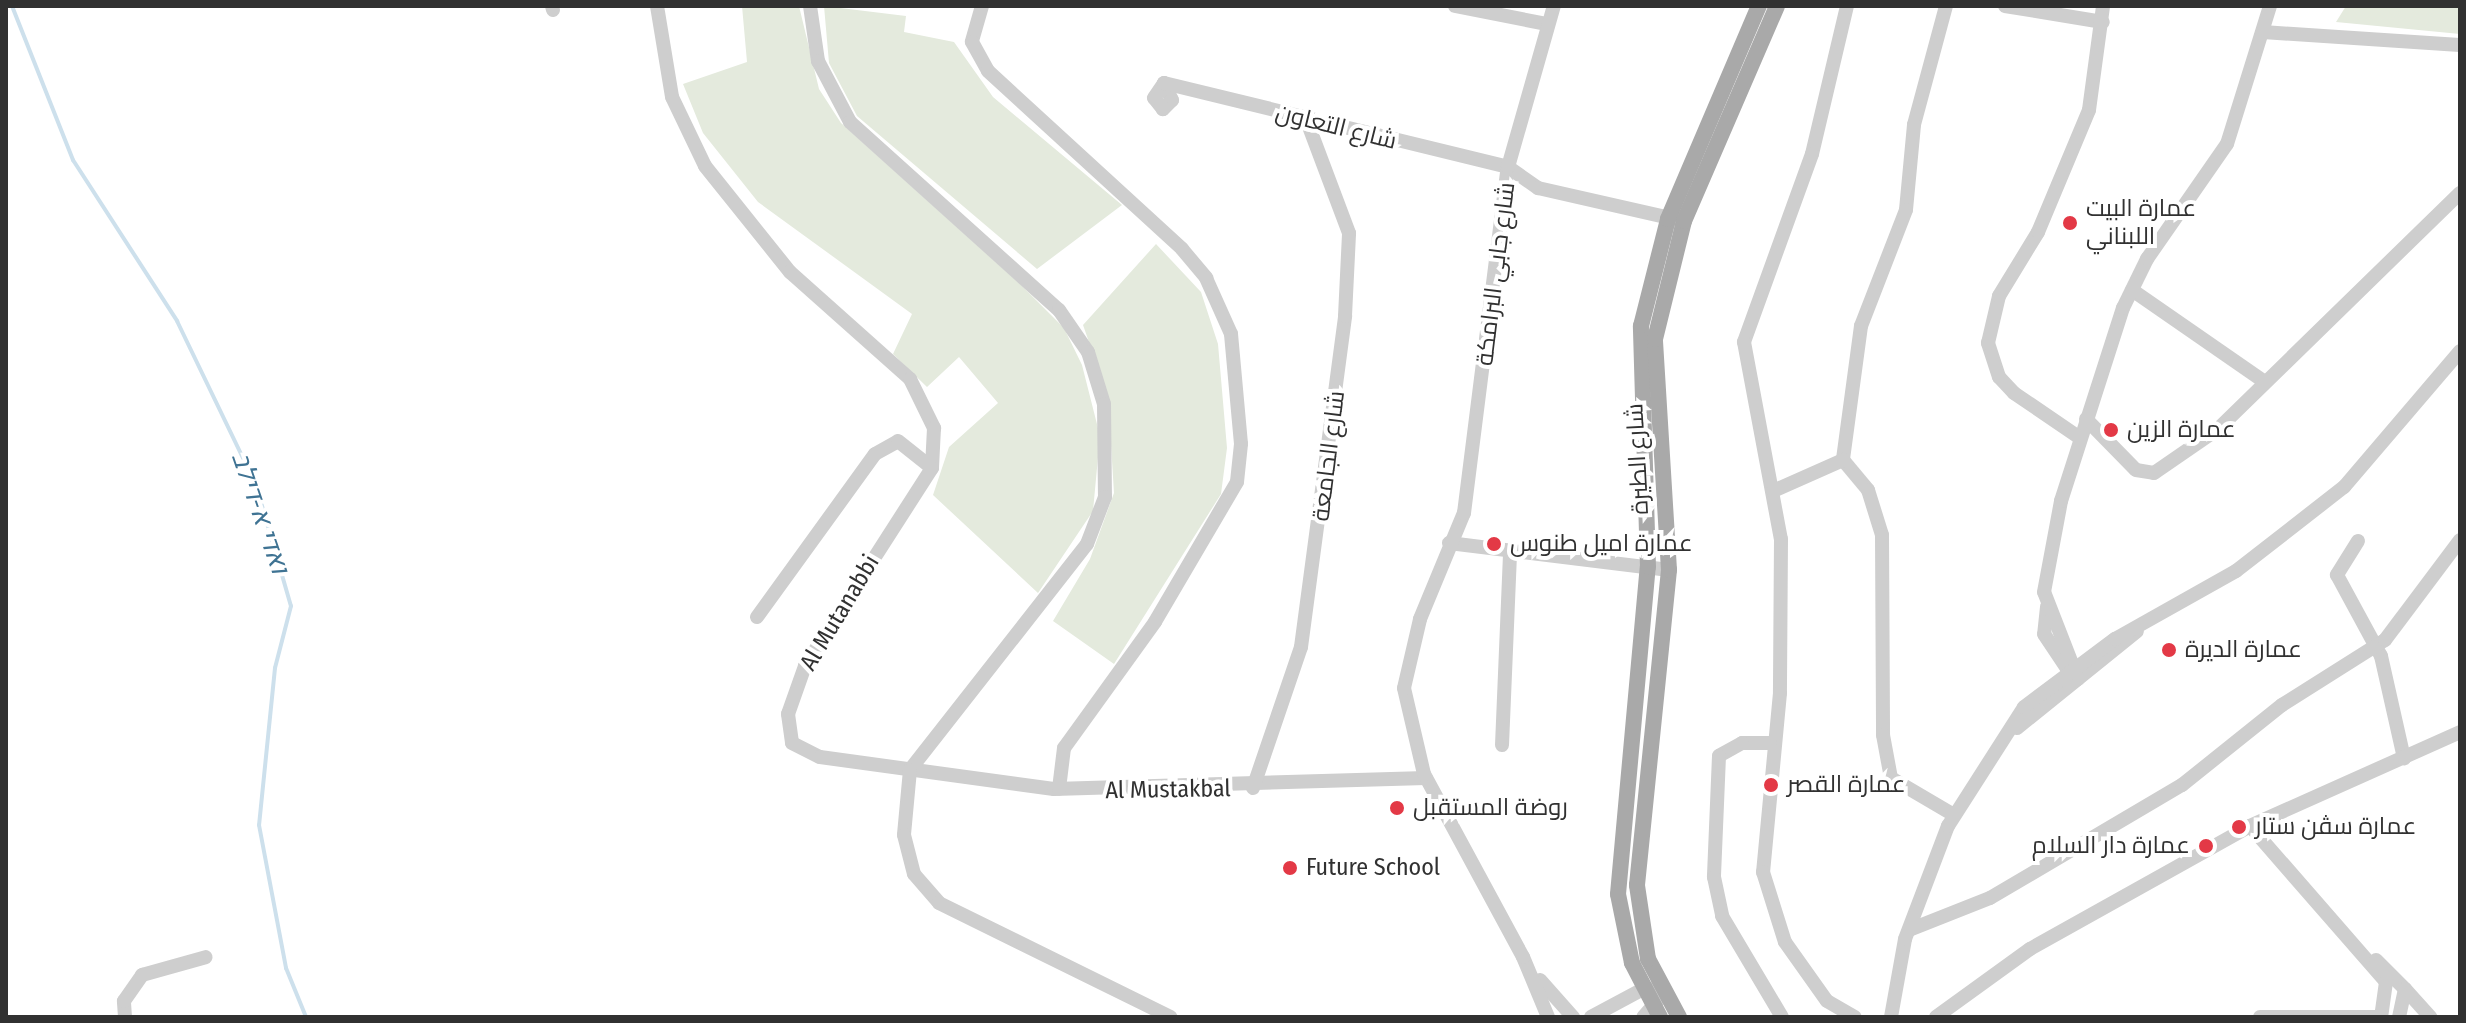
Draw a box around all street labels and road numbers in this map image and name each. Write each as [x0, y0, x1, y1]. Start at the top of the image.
street label: شارع التعاون [1273, 98, 1399, 156]
street label: شارع جابي البرامكة [1470, 181, 1522, 367]
street label: شارع الجامعة [1307, 389, 1351, 523]
street label: شارع الطيرة [1621, 403, 1655, 515]
street label: Al Mutanabbi [794, 550, 886, 676]
street label: Al Mustakbal [1105, 775, 1231, 805]

